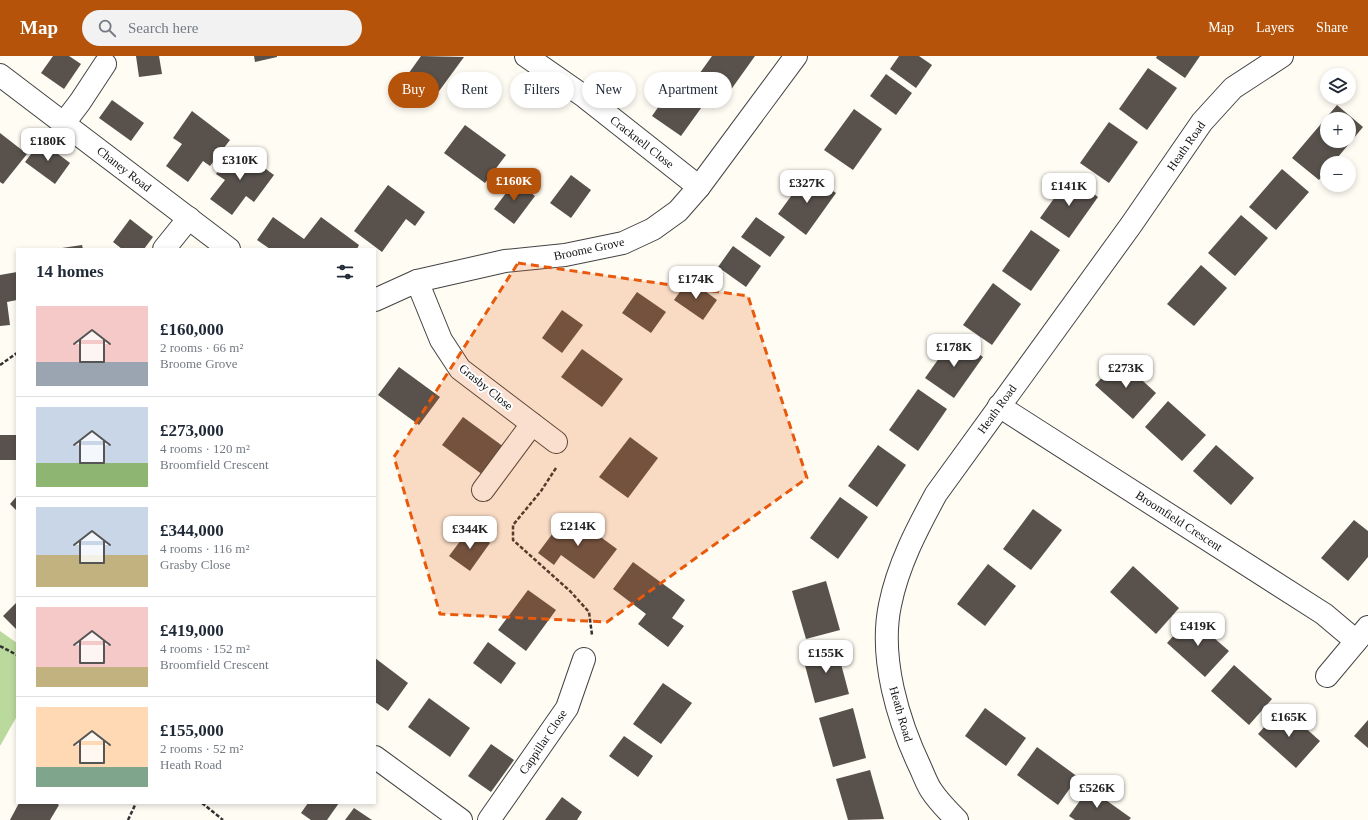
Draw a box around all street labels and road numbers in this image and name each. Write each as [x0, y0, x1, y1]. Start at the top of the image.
street label: Cracknell Close [607, 113, 677, 171]
street label: Heath Road [1164, 119, 1208, 173]
street label: Chaney Road [94, 143, 154, 195]
street label: Broome Grove [552, 235, 626, 263]
street label: Grasby Close [456, 361, 516, 413]
street label: Heath Road [975, 382, 1019, 436]
street label: Broomfield Crescent [1133, 488, 1225, 555]
street label: Heath Road [886, 685, 916, 743]
street label: Cappillar Close [516, 707, 570, 777]

